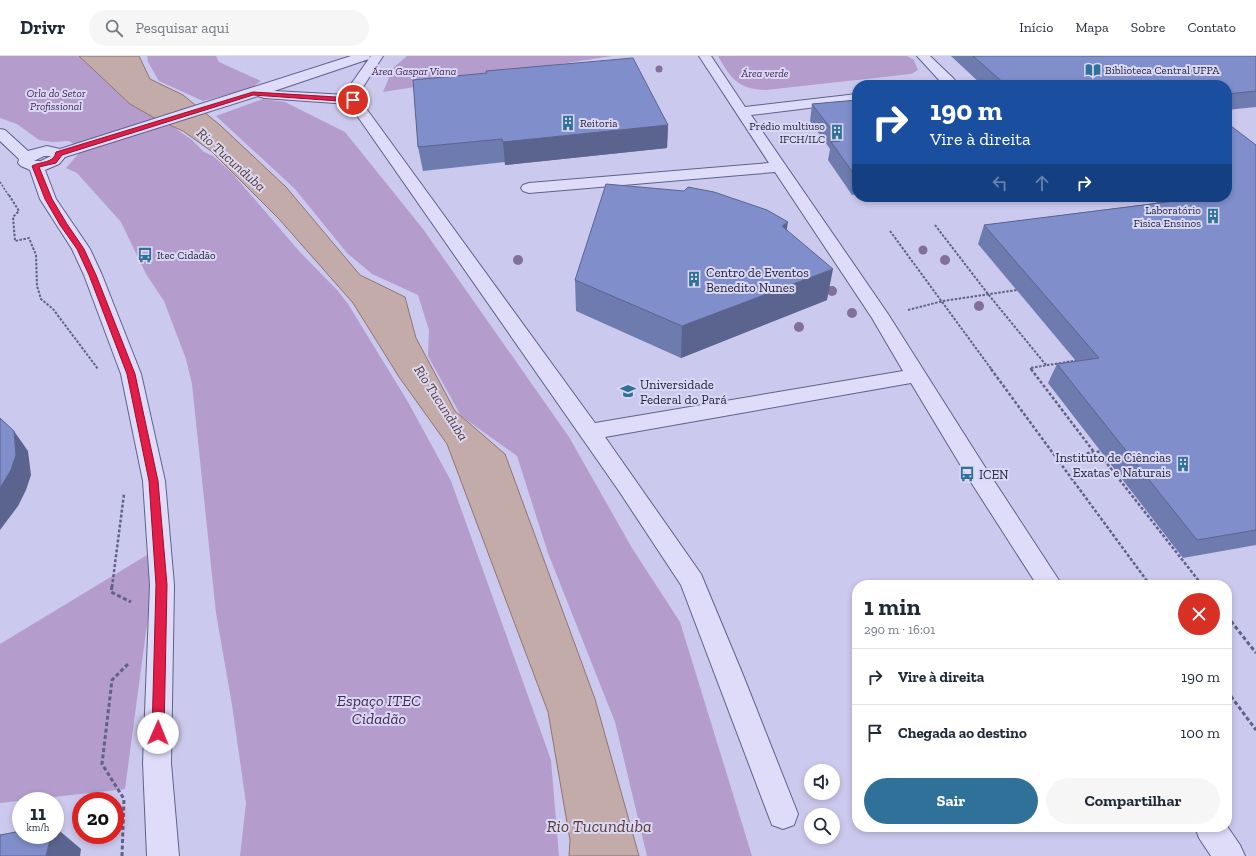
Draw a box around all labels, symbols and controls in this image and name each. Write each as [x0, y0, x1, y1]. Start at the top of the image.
search box [89, 10, 369, 46]
text: Drivr [20, 16, 65, 39]
icon: search [103, 17, 125, 39]
text: Pesquisar aqui [135, 19, 229, 37]
text: Início [1019, 19, 1053, 36]
text: Mapa [1075, 19, 1109, 36]
text: Sobre [1131, 19, 1165, 36]
text: Contato [1187, 19, 1236, 36]
library icon: Biblioteca Central UFPA [1084, 61, 1102, 79]
place label: Biblioteca Central UFPA [1105, 64, 1220, 77]
park label: Área Gaspar Viana [371, 65, 457, 78]
park label: Área verde [740, 67, 789, 80]
pin [336, 83, 370, 117]
park label: Orla do Setor Profissional [27, 87, 86, 113]
icon: arrive [342, 89, 364, 111]
text: 190 m [930, 94, 1002, 127]
icon: right [864, 96, 916, 148]
building icon: Reitoria [559, 114, 577, 132]
place label: Reitoria [580, 117, 618, 130]
place label: Prédio multiuso IFCH/ILC [749, 120, 825, 146]
building icon: Prédio multiuso IFCH/ILC [828, 123, 846, 141]
water label: Rio Tucunduba [193, 125, 269, 195]
text: Vire à direita [930, 128, 1031, 150]
icon: left [989, 172, 1011, 194]
icon: ahead [1031, 172, 1053, 194]
icon: right [1073, 172, 1095, 194]
place label: Laboratório Física Ensinos [1134, 204, 1201, 230]
building icon: Laboratório Física Ensinos [1204, 207, 1222, 225]
bus stop icon: Itec Cidadão [136, 246, 154, 264]
place label: Itec Cidadão [157, 249, 216, 262]
place label: Centro de Eventos Benedito Nunes [706, 265, 809, 295]
building icon: Centro de Eventos Benedito Nunes [685, 270, 703, 288]
water label: Rio Tucunduba [410, 362, 472, 444]
place label: Universidade Federal do Pará [640, 377, 727, 407]
school or university icon: Universidade Federal do Pará [619, 382, 637, 400]
place label: Instituto de Ciências Exatas e Naturais [1055, 450, 1171, 480]
building icon: Instituto de Ciências Exatas e Naturais [1174, 455, 1192, 473]
bus stop icon: ICEN [958, 465, 976, 483]
place label: ICEN [979, 467, 1009, 482]
text: 1 min [864, 592, 921, 621]
button: close [1178, 593, 1220, 635]
text: 290 m · 16:01 [864, 622, 935, 637]
icon: right [864, 666, 886, 688]
text: Vire à direita [898, 668, 984, 686]
text: 190 m [1181, 668, 1220, 686]
park label: Espaço ITEC Cidadão [337, 691, 421, 728]
position arrow [137, 712, 179, 754]
icon: arrive [864, 722, 886, 744]
text: Chegada ao destino [898, 724, 1027, 742]
text: 100 m [1181, 724, 1220, 742]
map controls [804, 764, 840, 844]
button: sound [804, 764, 840, 800]
button: Sair [864, 778, 1038, 824]
button: Compartilhar [1046, 778, 1220, 824]
speed limit sign: 20 [72, 792, 124, 844]
text: 11 [30, 801, 46, 825]
button: search [804, 808, 840, 844]
water label: Rio Tucunduba [546, 816, 652, 836]
text: km/h [27, 822, 49, 834]

